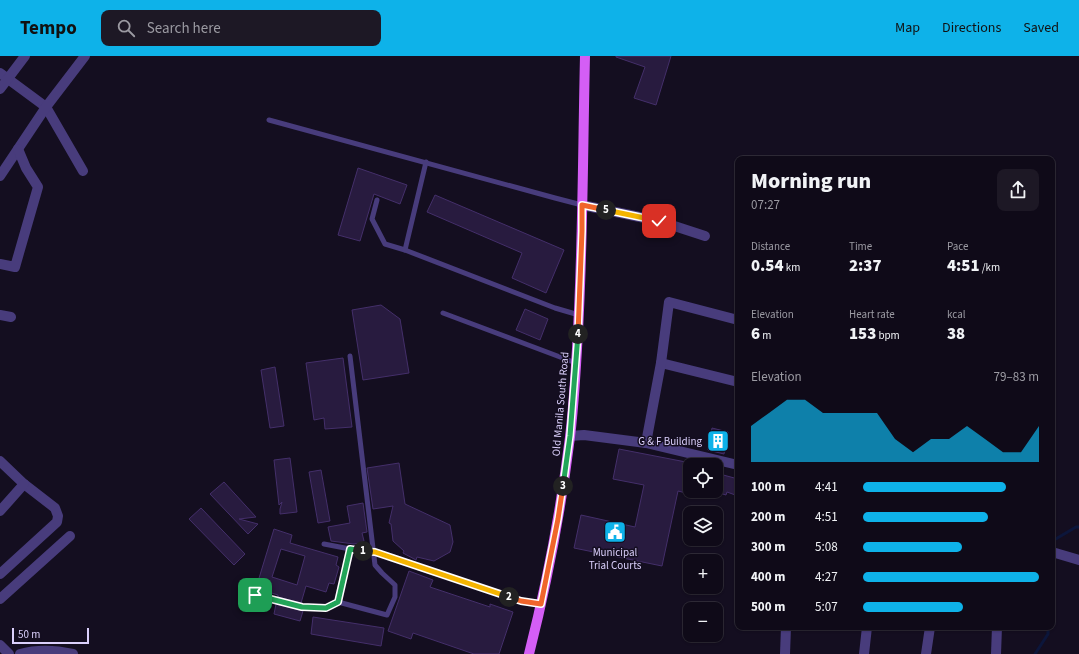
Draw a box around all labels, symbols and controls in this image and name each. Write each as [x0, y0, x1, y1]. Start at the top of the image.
search box [101, 10, 381, 46]
text: Tempo [20, 15, 77, 42]
icon: search [115, 17, 137, 39]
text: Search here [147, 18, 221, 39]
text: Map [895, 18, 920, 38]
text: Directions [942, 18, 1001, 38]
text: Saved [1023, 18, 1059, 38]
text: Morning run [751, 165, 871, 197]
button: share [997, 169, 1039, 211]
text: 07:27 [751, 196, 780, 214]
pin: 5 [596, 200, 616, 220]
text: 5 [603, 202, 609, 217]
pin [642, 204, 676, 238]
icon: check [648, 210, 670, 232]
text: Distance [751, 239, 790, 254]
text: Time [849, 239, 872, 254]
text: Pace [947, 239, 969, 254]
text: 0.54 [751, 254, 784, 278]
text: 2:37 [849, 254, 882, 278]
text: 4:51 [947, 254, 980, 278]
text: km [784, 260, 800, 275]
text: /km [980, 260, 1000, 275]
text: Elevation [751, 307, 794, 322]
text: Heart rate [849, 307, 895, 322]
text: kcal [947, 307, 966, 322]
text: 6 [751, 322, 760, 346]
text: 153 [849, 322, 876, 346]
text: 38 [947, 322, 965, 346]
pin: 4 [568, 324, 588, 344]
text: 4 [575, 326, 581, 341]
text: m [760, 328, 771, 343]
text: bpm [876, 328, 900, 343]
street label: Old Manila South Road [548, 351, 573, 457]
text: Elevation [751, 368, 802, 386]
text: 79–83 m [994, 368, 1039, 386]
building icon: G & F Building [705, 428, 731, 454]
place label: G & F Building [638, 434, 702, 449]
map controls [683, 458, 723, 642]
button: locate [683, 458, 723, 498]
pin: 3 [553, 476, 573, 496]
text: 3 [560, 478, 566, 493]
text: 100 m [751, 478, 785, 496]
text: 4:41 [815, 478, 838, 496]
button: layers [683, 506, 723, 546]
text: 200 m [751, 508, 785, 526]
text: 4:51 [815, 508, 838, 526]
public building icon: Municipal Trial Courts [602, 519, 628, 545]
text: 300 m [751, 538, 785, 556]
text: 5:08 [815, 538, 838, 556]
pin: 1 [353, 541, 373, 561]
text: 1 [360, 543, 366, 558]
place label: Municipal Trial Courts [589, 545, 642, 573]
button: + [683, 554, 723, 594]
text: 400 m [751, 568, 785, 586]
text: 4:27 [815, 568, 838, 586]
pin [238, 578, 272, 612]
icon: arrive [244, 584, 266, 606]
pin: 2 [499, 587, 519, 607]
text: 2 [506, 589, 512, 604]
text: 500 m [751, 598, 785, 616]
text: 5:07 [815, 598, 838, 616]
button: − [683, 602, 723, 642]
scale bar [12, 626, 89, 645]
text: 50 m [18, 627, 40, 642]

